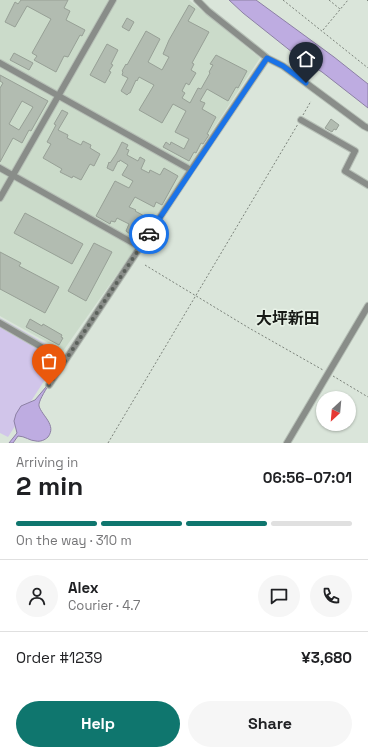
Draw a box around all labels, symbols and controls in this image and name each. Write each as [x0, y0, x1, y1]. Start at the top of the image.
pin [289, 42, 323, 83]
icon: home [295, 48, 317, 70]
courier [129, 214, 169, 254]
icon: car [138, 223, 160, 245]
district label: 大坪新田 [256, 308, 320, 329]
pin [32, 344, 66, 385]
icon: bag [38, 350, 60, 372]
north arrow [316, 391, 356, 431]
map controls [316, 391, 356, 431]
text: Arriving in [16, 454, 78, 471]
text: 06:56–07:01 [263, 468, 352, 487]
text: 2 min [16, 469, 83, 503]
text: On the way · 310 m [16, 532, 132, 549]
button: person [16, 575, 58, 617]
button: chat [258, 575, 300, 617]
button: phone [310, 575, 352, 617]
text: Alex [68, 578, 99, 597]
text: Courier · 4.7 [68, 597, 140, 614]
text: Order #1239 [16, 648, 102, 667]
text: ¥3,680 [301, 648, 352, 667]
button: Help [16, 701, 180, 747]
button: Share [188, 701, 352, 747]

